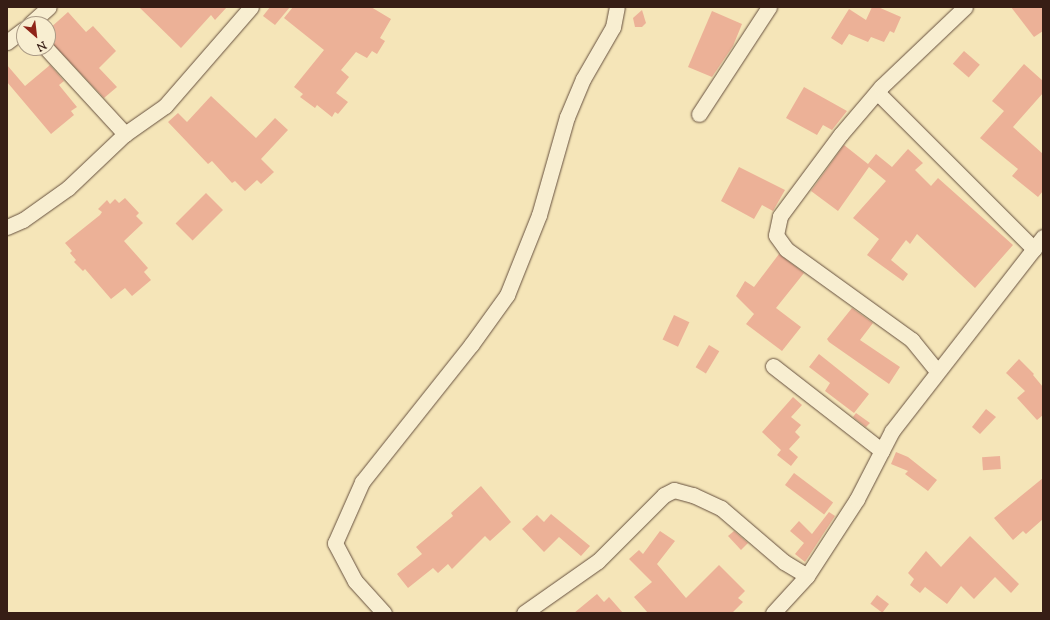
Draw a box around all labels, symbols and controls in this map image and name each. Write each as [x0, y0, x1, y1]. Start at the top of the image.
north arrow [16, 16, 56, 56]
text: N [34, 37, 49, 55]

